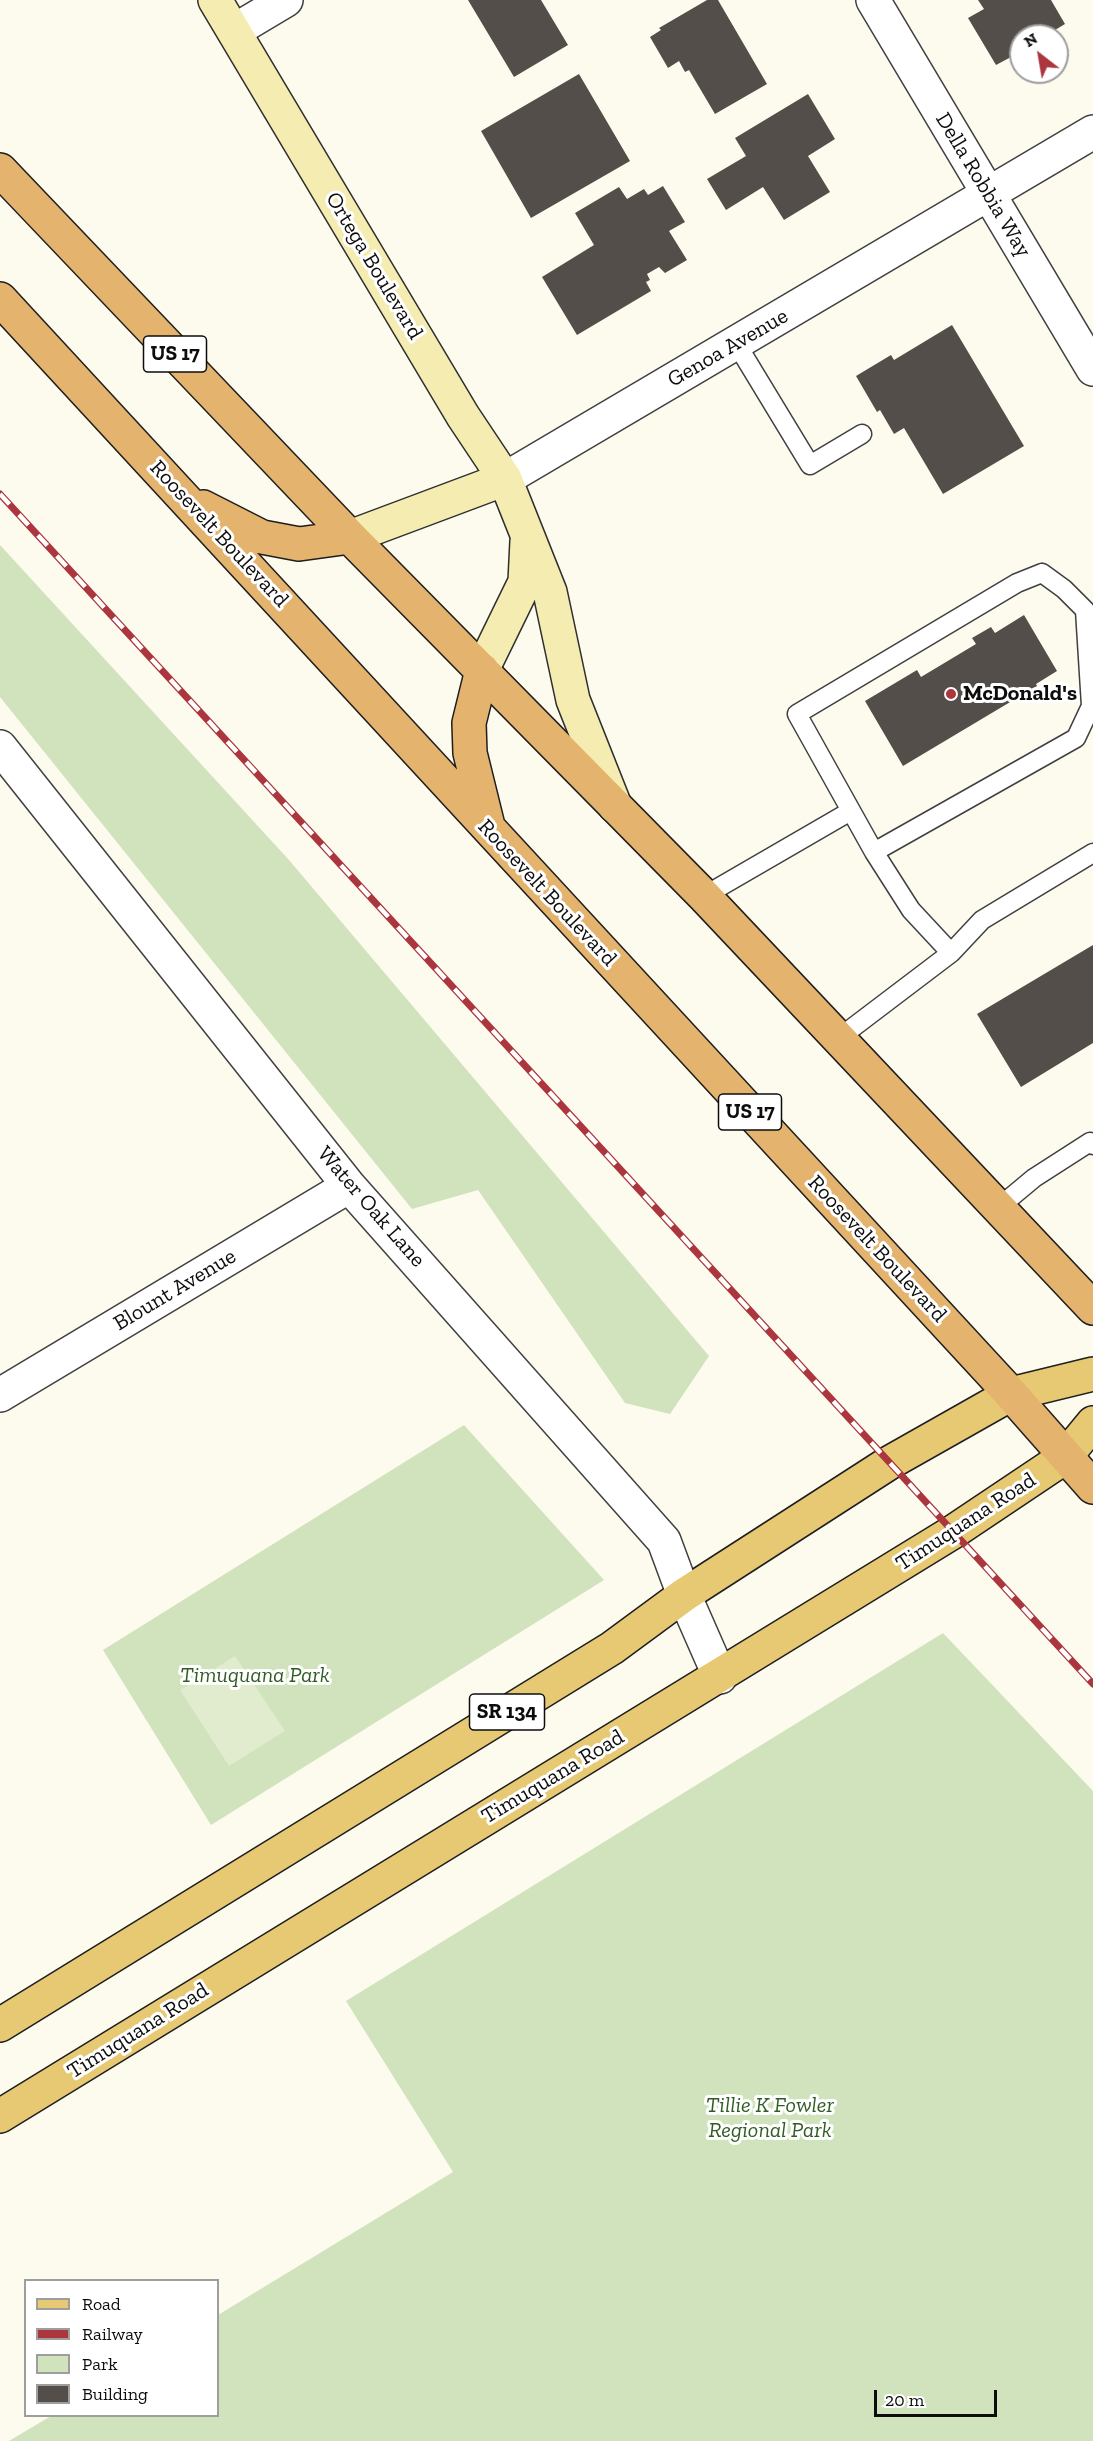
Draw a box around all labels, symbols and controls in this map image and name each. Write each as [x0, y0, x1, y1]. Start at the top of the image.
north arrow [1009, 24, 1069, 84]
text: N [1020, 29, 1041, 51]
street label: Della Robbia Way [929, 108, 1037, 262]
street label: Ortega Boulevard [320, 187, 428, 345]
street label: Genoa Avenue [663, 303, 793, 393]
road number: US 17 [144, 336, 207, 372]
street label: Roosevelt Boulevard [144, 455, 294, 613]
place label: McDonald's [963, 681, 1077, 707]
marker: McDonald's [944, 687, 958, 701]
street label: Roosevelt Boulevard [472, 814, 622, 972]
road number: US 17 [718, 1094, 782, 1130]
street label: Water Oak Lane [311, 1141, 431, 1273]
street label: Roosevelt Boulevard [802, 1170, 952, 1328]
street label: Blount Avenue [109, 1243, 241, 1337]
street label: Timuquana Road [891, 1467, 1041, 1577]
park label: Timuquana Park [180, 1663, 330, 1689]
road number: SR 134 [470, 1694, 544, 1730]
street label: Timuquana Road [477, 1724, 629, 1830]
street label: Timuquana Road [63, 1977, 213, 2085]
park label: Tillie K Fowler Regional Park [706, 2093, 834, 2144]
legend [24, 2279, 219, 2417]
text: Road [82, 2293, 121, 2315]
text: Railway [82, 2323, 143, 2345]
text: Park [82, 2353, 118, 2375]
scale bar [877, 2378, 1000, 2416]
text: Building [82, 2383, 148, 2405]
text: 20 m [885, 2389, 924, 2411]

